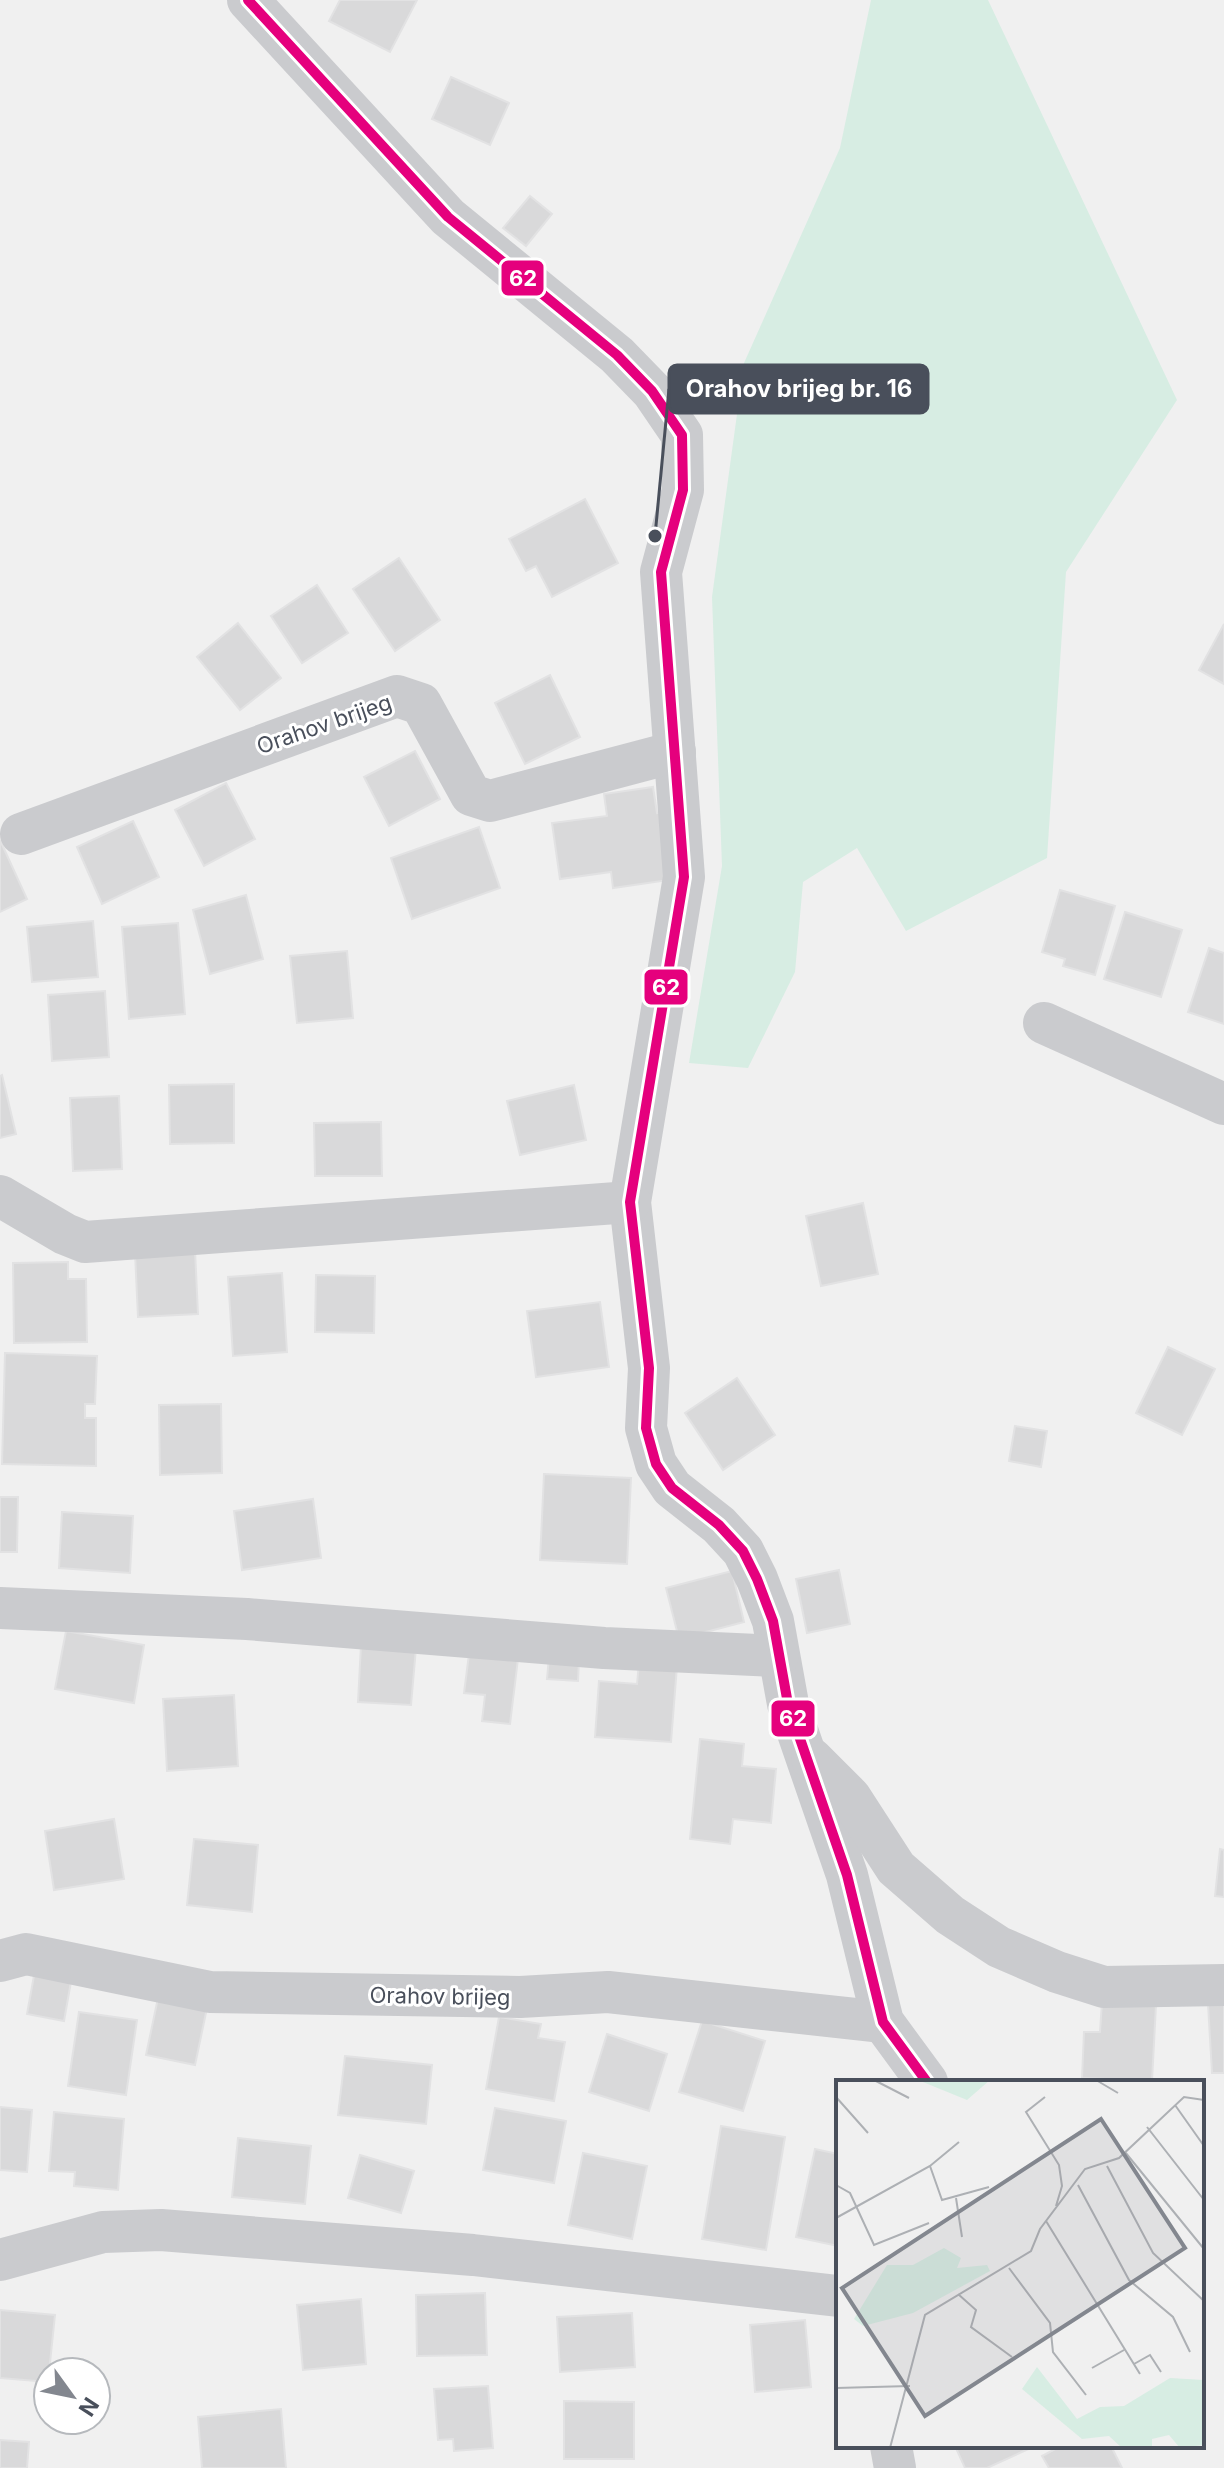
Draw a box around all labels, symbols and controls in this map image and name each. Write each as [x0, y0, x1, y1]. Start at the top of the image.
line badge: 62 [500, 259, 545, 297]
text: 62 [509, 265, 537, 291]
callout: Orahov brijeg br. 16 [669, 365, 928, 413]
text: Orahov brijeg br. 16 [686, 374, 912, 403]
street label: Orahov brijeg [253, 689, 395, 759]
line badge: 62 [643, 968, 689, 1006]
text: 62 [652, 974, 680, 1000]
line badge: 62 [770, 1699, 816, 1738]
text: 62 [779, 1705, 807, 1731]
street label: Orahov brijeg [369, 1982, 511, 2010]
inset map [836, 2080, 1204, 2448]
north arrow [32, 2356, 112, 2436]
text: N [73, 2393, 104, 2421]

